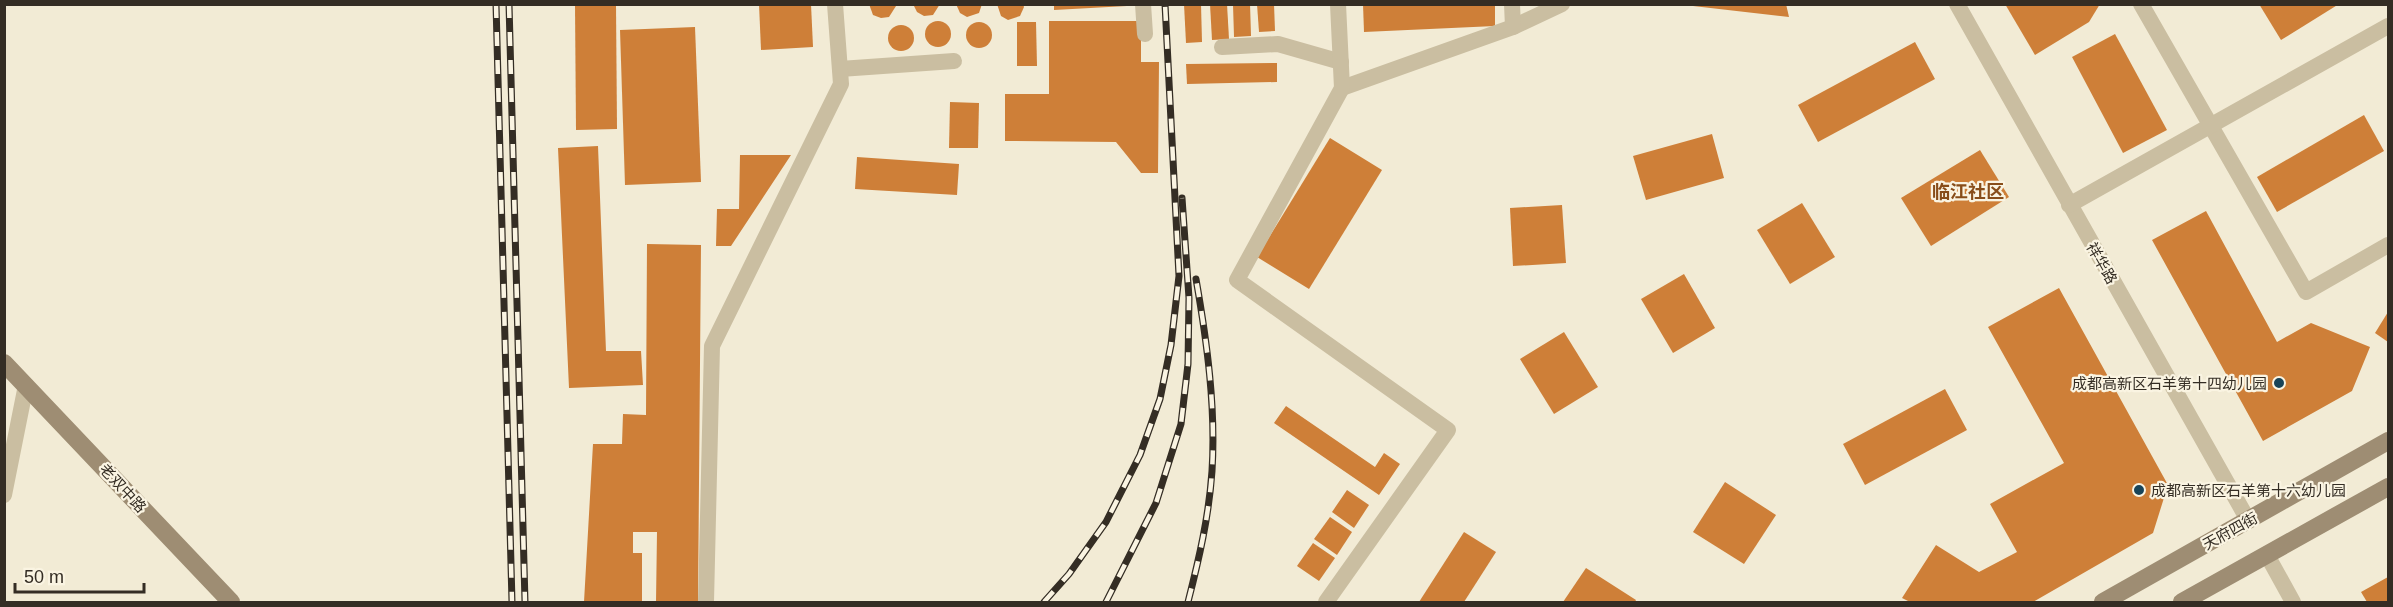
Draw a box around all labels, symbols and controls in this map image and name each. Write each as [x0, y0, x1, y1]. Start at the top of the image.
district label: 临江社区 [1932, 182, 2004, 202]
street label: 祥华路 [2083, 239, 2121, 287]
place label: 成都高新区石羊第十四幼儿园 [2072, 375, 2267, 392]
marker: 成都高新区石羊第十四幼儿园 [2272, 376, 2286, 390]
street label: 老双中路 [96, 460, 150, 516]
place label: 成都高新区石羊第十六幼儿园 [2151, 482, 2346, 499]
marker: 成都高新区石羊第十六幼儿园 [2132, 483, 2146, 497]
street label: 天府四街 [2200, 509, 2260, 553]
scale bar [15, 556, 144, 594]
text: 50 m [24, 567, 64, 587]

